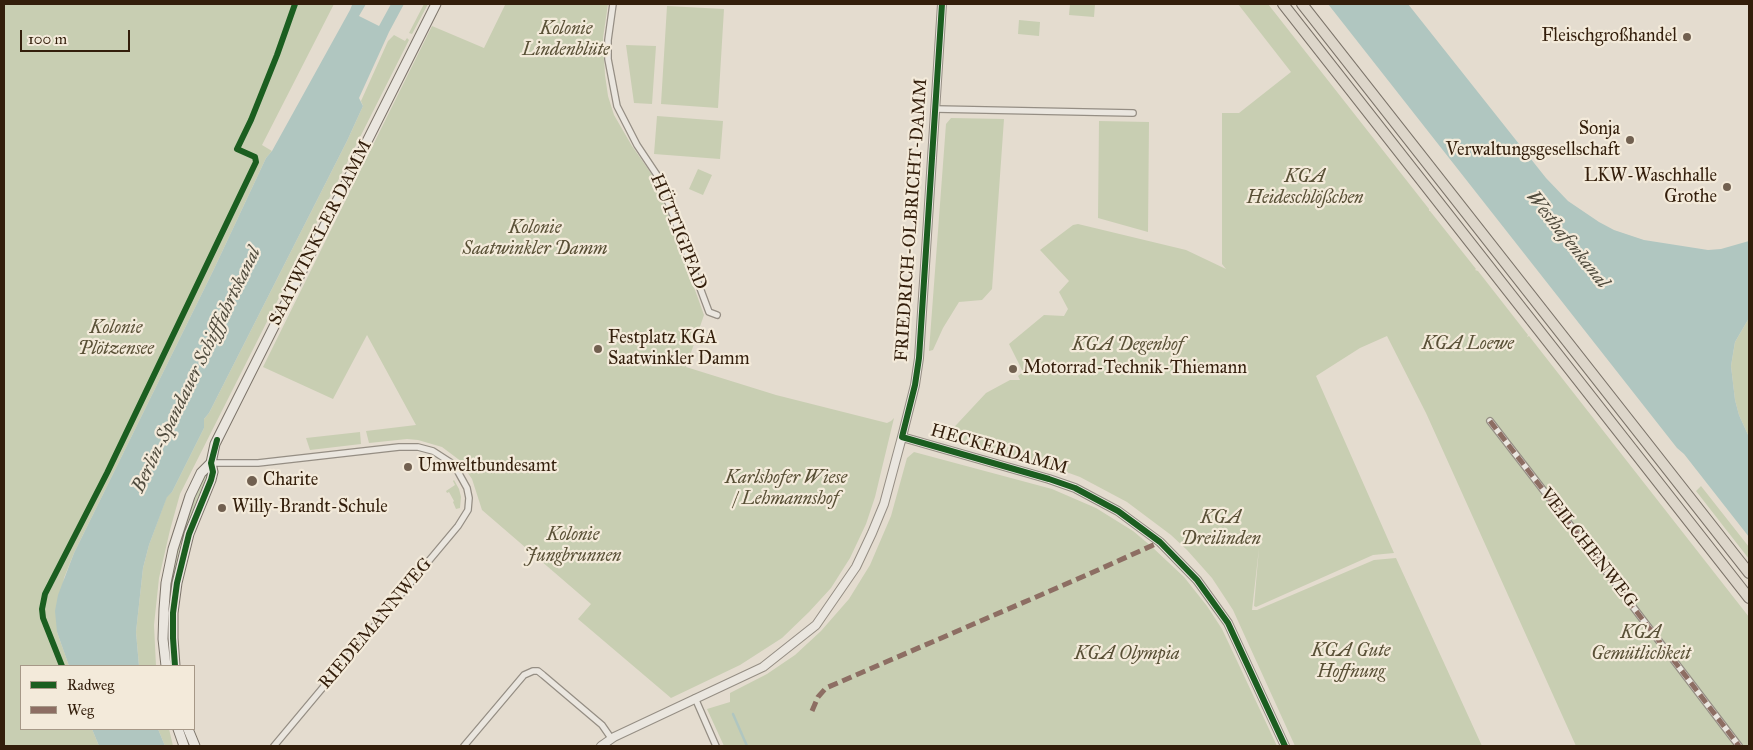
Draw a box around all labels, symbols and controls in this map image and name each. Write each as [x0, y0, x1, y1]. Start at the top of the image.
park label: Kolonie Lindenblüte [522, 19, 610, 62]
scale bar [22, 20, 132, 52]
place label: Fleischgroßhandel [1542, 26, 1677, 48]
text: 100 m [28, 30, 67, 48]
marker: Fleischgroßhandel [1681, 31, 1693, 43]
street label: FRIEDRICH-OLBRICHT-DAMM [891, 78, 933, 362]
place label: Sonja Verwaltungsgesellschaft [1446, 119, 1620, 162]
marker: Sonja Verwaltungsgesellschaft [1624, 134, 1636, 146]
street label: SAATWINKLER DAMM [265, 137, 377, 329]
place label: LKW-Waschhalle Grothe [1584, 166, 1717, 208]
park label: KGA Heideschlößchen [1247, 167, 1363, 210]
street label: HÜTTIGPFAD [645, 171, 711, 293]
marker: LKW-Waschhalle Grothe [1721, 181, 1733, 193]
water label: Westhafenkanal [1521, 187, 1613, 293]
park label: Kolonie Saatwinkler Damm [462, 218, 608, 260]
water label: Berlin-Spandauer Schifffahrtskanal [128, 244, 266, 496]
park label: Kolonie Plötzensee [78, 318, 154, 360]
place label: Festplatz KGA Saatwinkler Damm [608, 328, 750, 370]
park label: KGA Loewe [1422, 334, 1514, 356]
park label: KGA Degenhof [1072, 335, 1184, 357]
marker: Festplatz KGA Saatwinkler Damm [592, 343, 604, 355]
place label: Motorrad-Technik-Thiemann [1023, 358, 1247, 380]
marker: Motorrad-Technik-Thiemann [1007, 363, 1019, 375]
street label: HECKERDAMM [928, 420, 1070, 480]
place label: Umweltbundesamt [418, 456, 557, 478]
marker: Umweltbundesamt [402, 461, 414, 473]
park label: Karlshofer Wiese / Lehmannshof [725, 468, 847, 510]
place label: Charite [263, 470, 318, 492]
marker: Charite [245, 474, 259, 488]
street label: VEILCHENWEG [1535, 484, 1641, 612]
place label: Willy-Brandt-Schule [232, 497, 388, 519]
marker: Willy-Brandt-Schule [216, 502, 228, 514]
park label: KGA Dreilinden [1181, 508, 1261, 550]
park label: Kolonie Jungbrunnen [525, 525, 621, 568]
street label: RIEDEMANNWEG [315, 554, 437, 694]
park label: KGA Gemütlichkeit [1591, 623, 1691, 666]
park label: KGA Gute Hoffnung [1311, 641, 1391, 684]
park label: KGA Olympia [1074, 644, 1180, 666]
legend [20, 665, 195, 730]
text: Radweg [67, 676, 114, 694]
text: Weg [67, 701, 94, 719]

